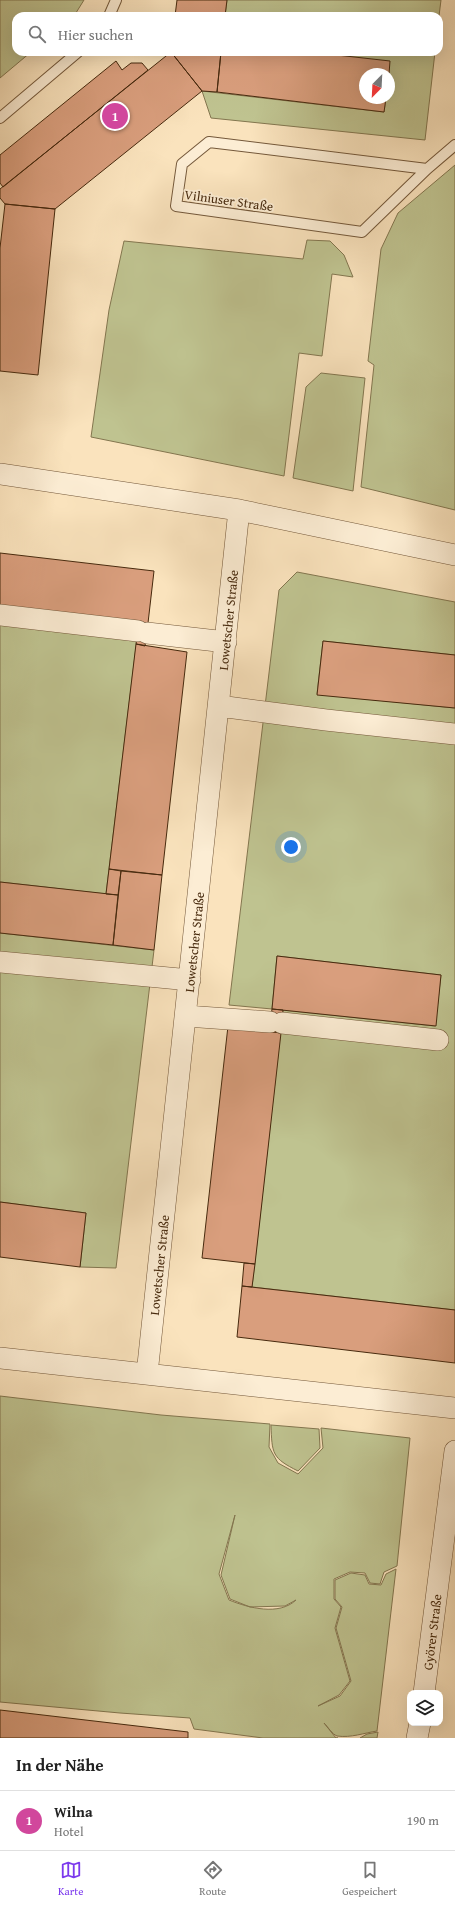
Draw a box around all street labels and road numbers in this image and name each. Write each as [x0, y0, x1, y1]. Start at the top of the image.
street label: Vilniuser Straße [183, 185, 274, 216]
street label: Lowetscher Straße [214, 569, 243, 671]
street label: Lowetscher Straße [180, 891, 209, 993]
street label: Lowetscher Straße [145, 1214, 174, 1316]
street label: Györer Straße [418, 1593, 447, 1671]

